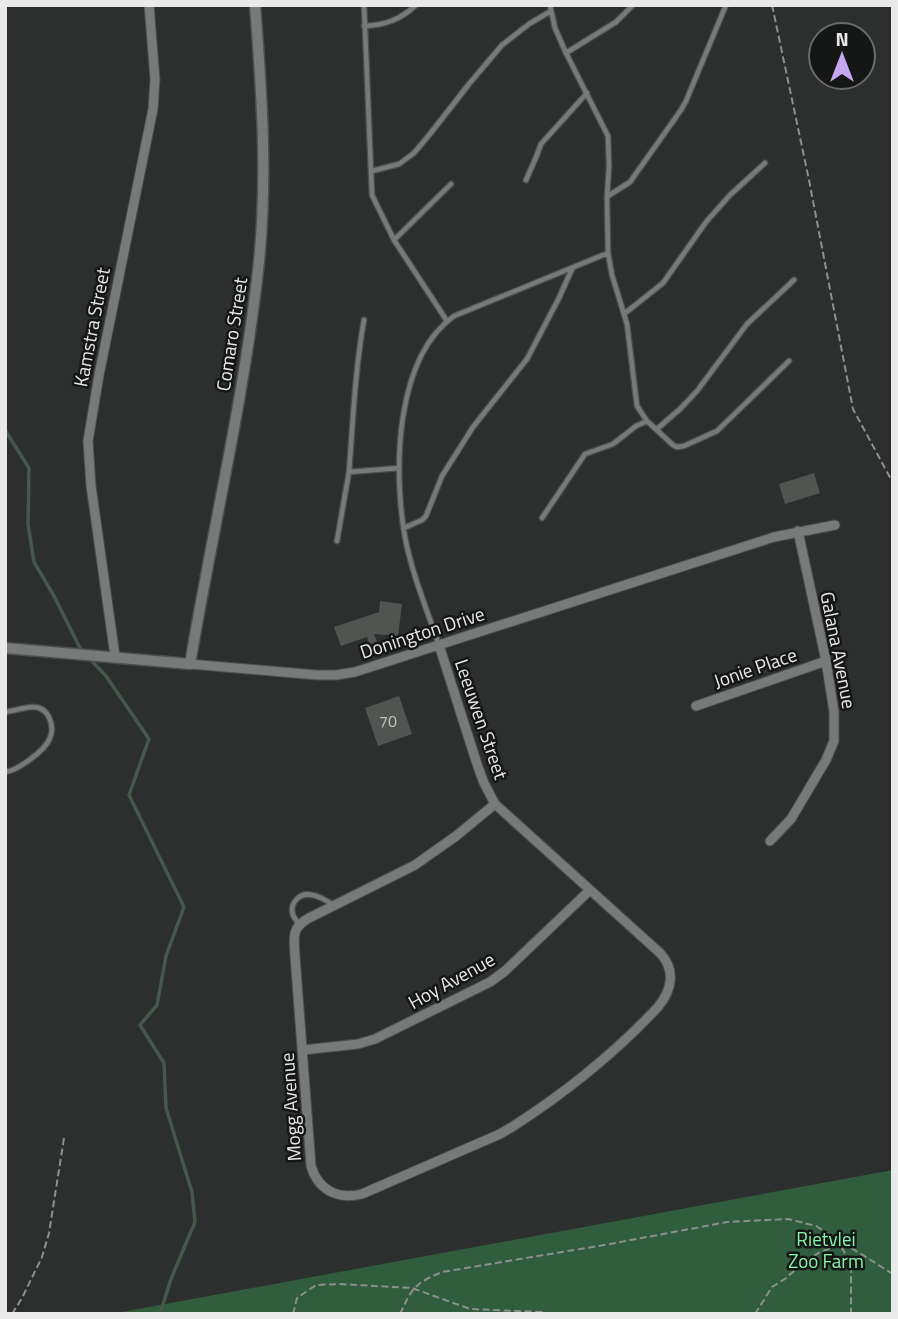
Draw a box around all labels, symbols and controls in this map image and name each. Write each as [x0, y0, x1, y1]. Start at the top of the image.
north arrow [807, 21, 877, 91]
text: N [835, 24, 849, 53]
street label: Kamstra Street [65, 265, 117, 389]
street label: Comaro Street [208, 275, 254, 393]
street label: Galana Avenue [813, 589, 865, 711]
street label: Donington Drive [356, 598, 488, 666]
street label: Jonie Place [709, 639, 801, 695]
street label: Leeuwen Street [448, 655, 516, 783]
house number: 70 [379, 709, 397, 733]
street label: Hoy Avenue [402, 944, 500, 1016]
street label: Mogg Avenue [272, 1052, 308, 1162]
park label: Rietvlei Zoo Farm [788, 1224, 864, 1275]

